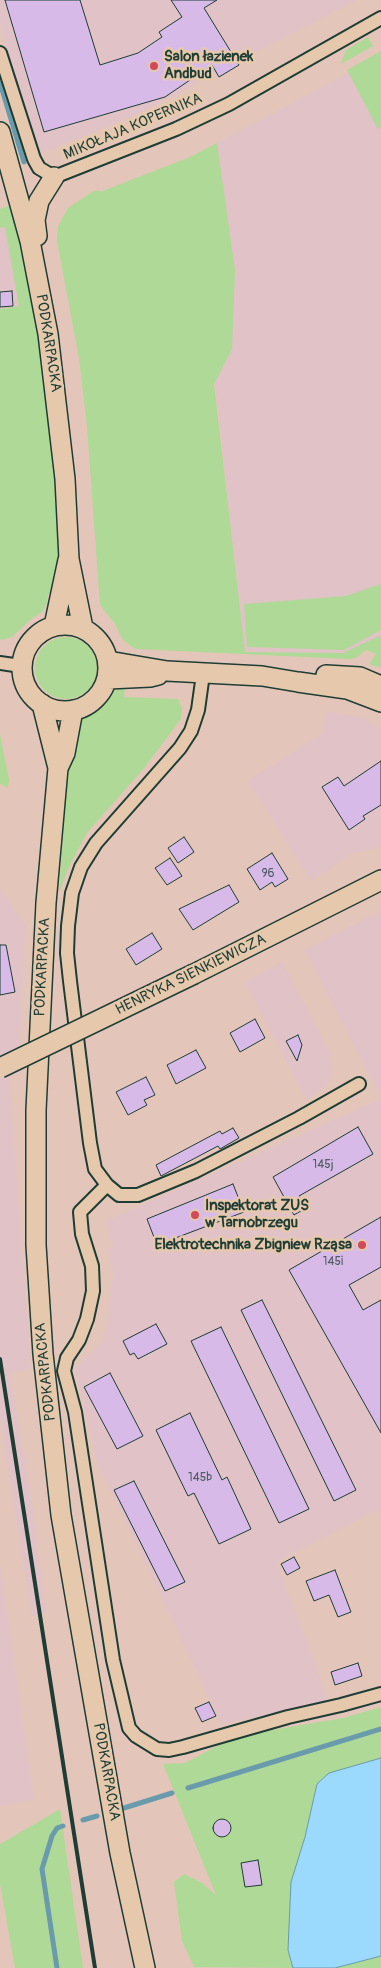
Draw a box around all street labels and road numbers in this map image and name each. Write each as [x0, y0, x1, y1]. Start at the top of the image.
street label: MIKOŁAJA KOPERNIKA [61, 90, 205, 164]
street label: PODKARPACKA [31, 293, 65, 393]
street label: PODKARPACKA [31, 917, 55, 1017]
street label: HENRYKA SIENKIEWICZA [113, 931, 269, 1019]
street label: PODKARPACKA [32, 1322, 60, 1422]
street label: PODKARPACKA [89, 1722, 123, 1822]

